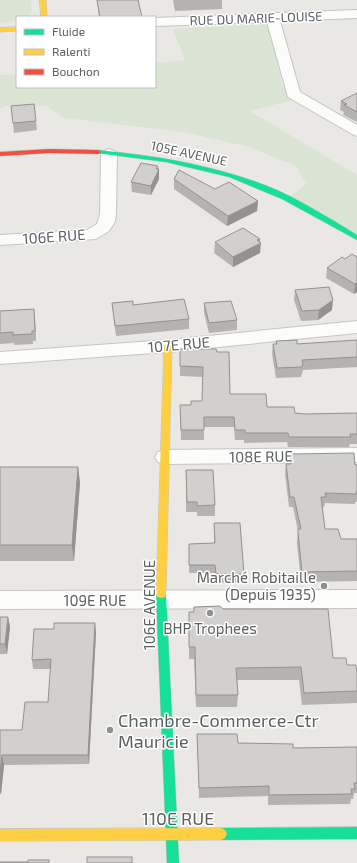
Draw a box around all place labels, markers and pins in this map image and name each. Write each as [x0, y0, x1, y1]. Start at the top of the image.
place label: Marché Robitaille (Depuis 1935) [197, 568, 316, 603]
marker: Marché Robitaille (Depuis 1935) [319, 581, 329, 591]
marker: BHP Trophees [205, 608, 215, 618]
place label: BHP Trophees [163, 619, 257, 637]
place label: Chambre-Commerce-Ctr Mauricie [118, 709, 319, 752]
marker: Chambre-Commerce-Ctr Mauricie [105, 725, 115, 735]

